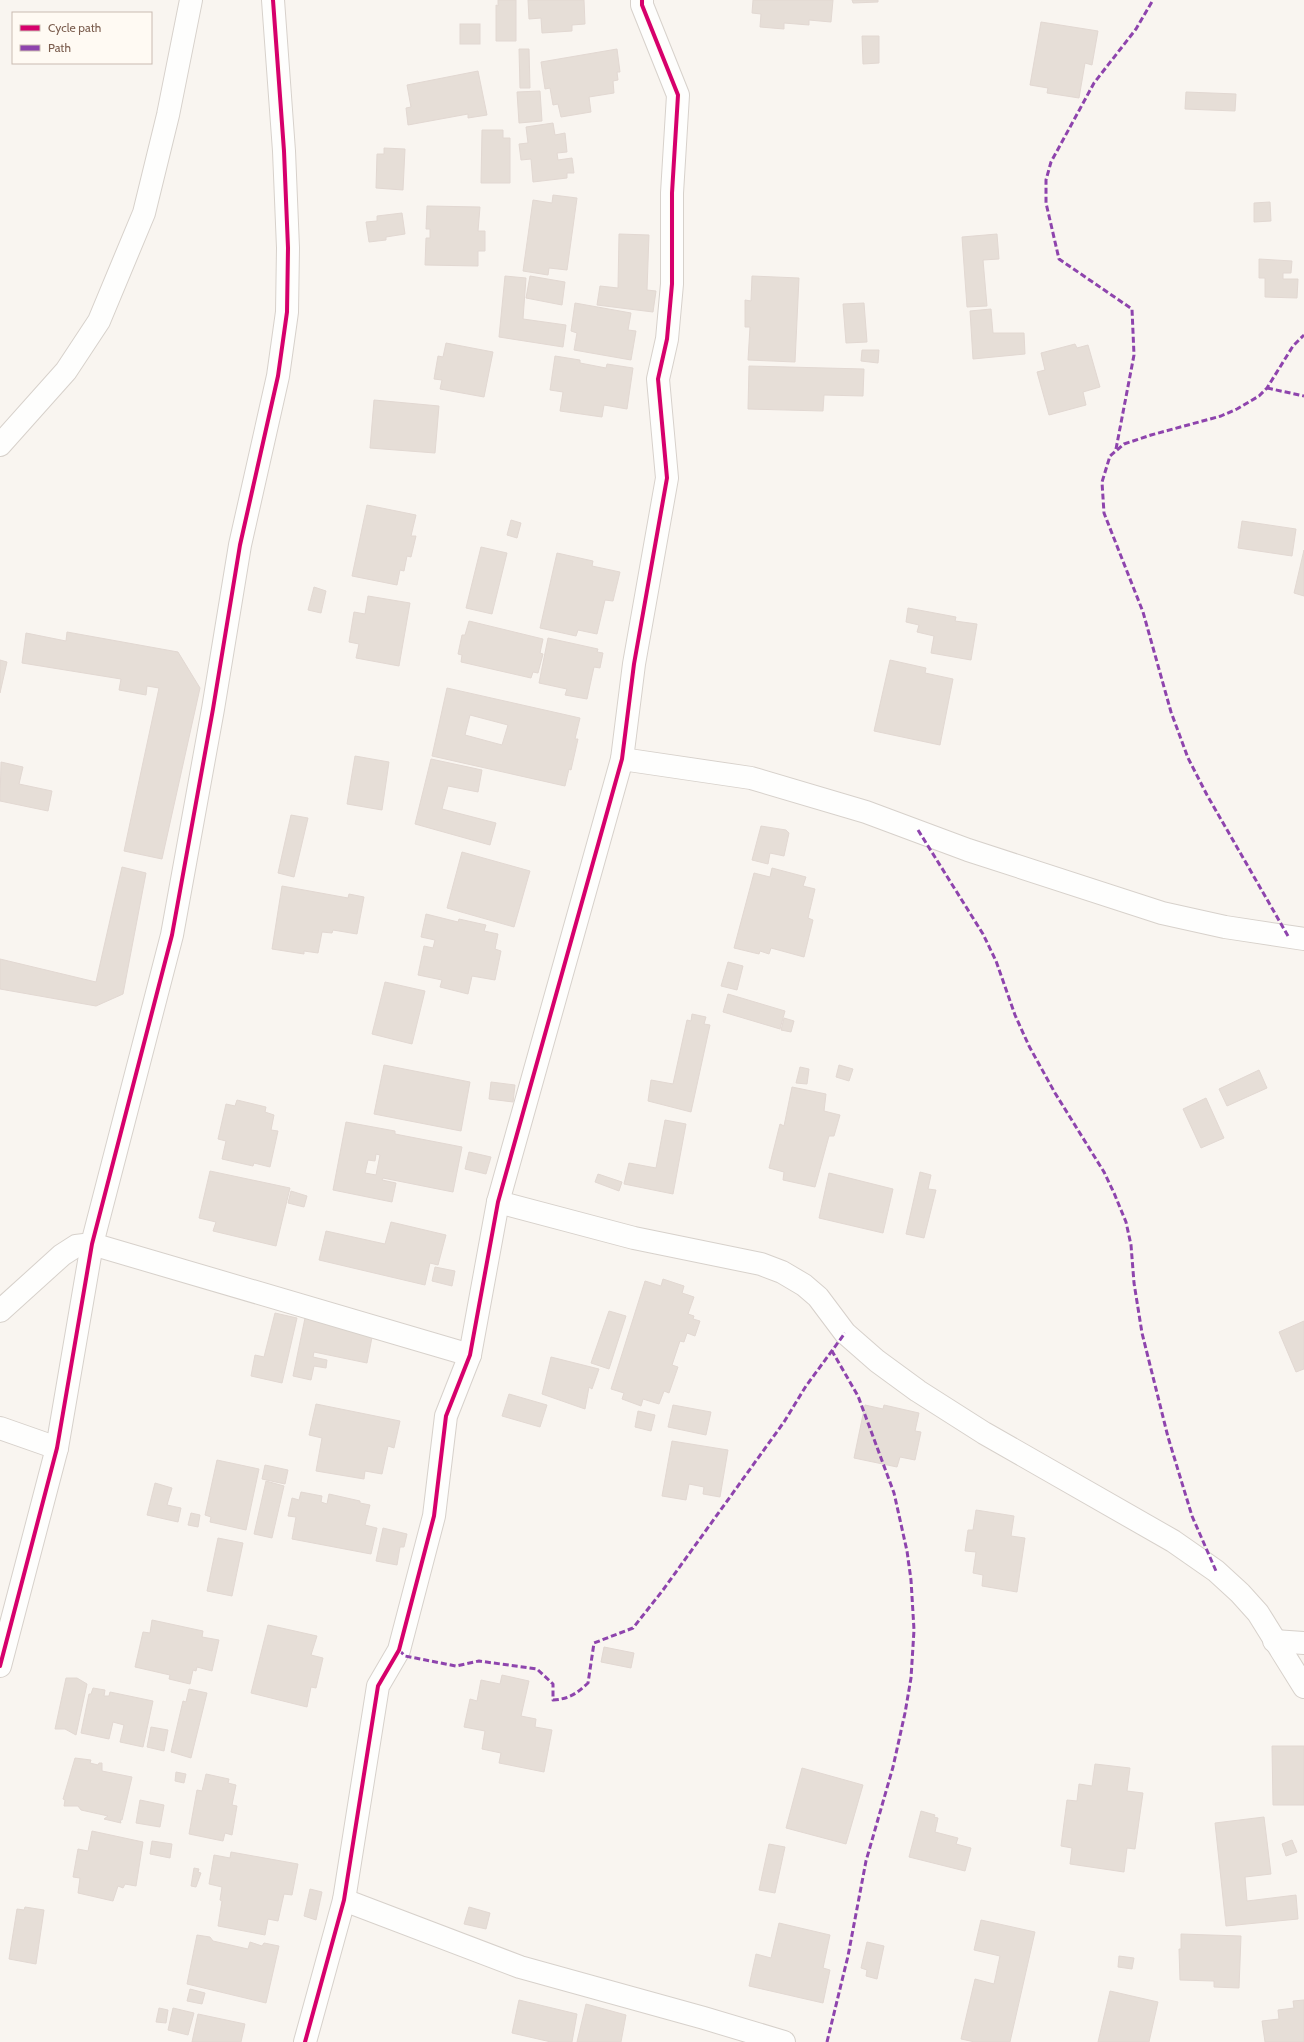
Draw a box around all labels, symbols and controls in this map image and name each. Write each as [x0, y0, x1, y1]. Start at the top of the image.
legend [12, 12, 152, 64]
text: Cycle path [48, 20, 101, 35]
text: Path [48, 40, 71, 55]

